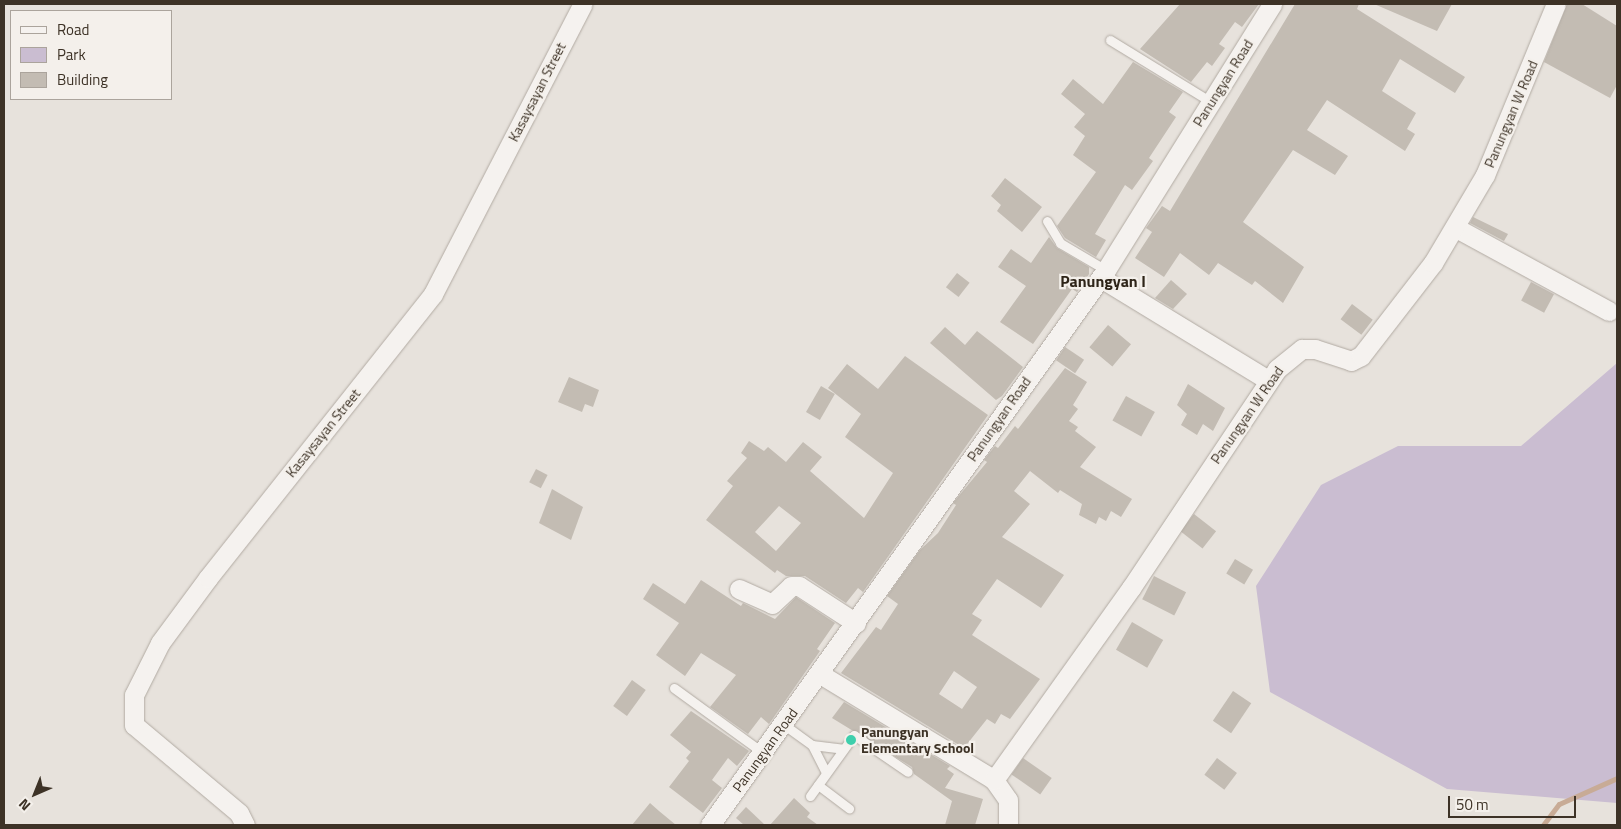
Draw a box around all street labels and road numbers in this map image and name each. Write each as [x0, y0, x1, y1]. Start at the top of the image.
street label: Panungyan Road [1190, 36, 1256, 130]
street label: Kasaysayan Street [505, 40, 569, 144]
street label: Panungyan W Road [1481, 58, 1541, 170]
street label: Panungyan W Road [1207, 363, 1287, 467]
street label: Panungyan Road [964, 373, 1034, 465]
street label: Kasaysayan Street [282, 385, 364, 481]
street label: Panungyan Road [729, 705, 801, 795]

